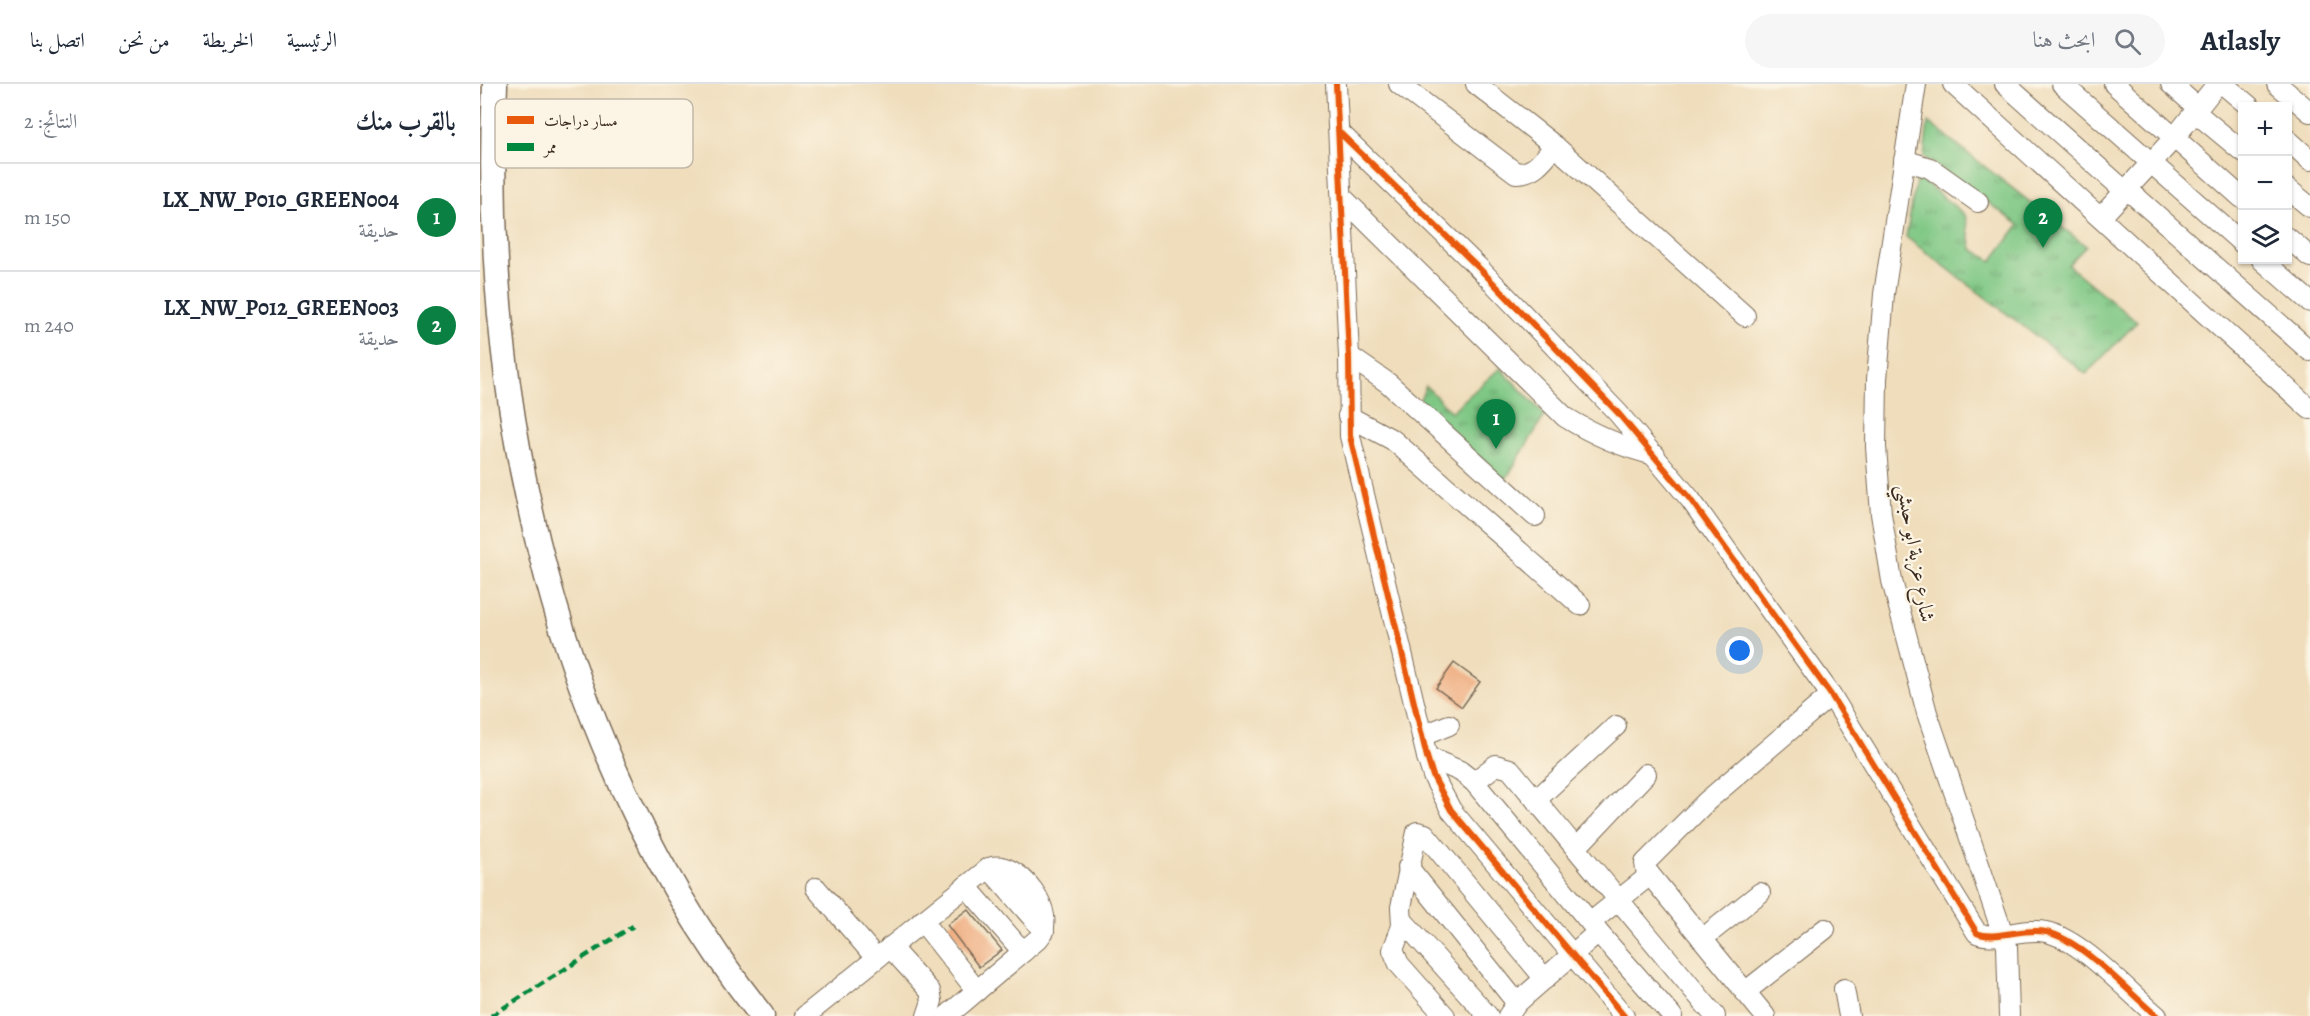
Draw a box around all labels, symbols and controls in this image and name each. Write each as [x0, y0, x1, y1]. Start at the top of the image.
search box [1745, 14, 2165, 68]
text: Atlasly [2201, 22, 2280, 60]
text: ابحث هنا [2033, 25, 2096, 55]
icon: search [2111, 25, 2144, 58]
text: اتصل بنا [30, 26, 85, 54]
text: من نحن [118, 26, 170, 54]
text: الخريطة [203, 26, 254, 54]
text: الرئيسية [287, 26, 337, 54]
legend [495, 99, 693, 168]
map controls [2238, 102, 2292, 264]
button: + [2238, 102, 2292, 156]
text: بالقرب منك [355, 104, 456, 139]
text: النتائج: 2 [24, 108, 77, 135]
text: مسار دراجات [544, 110, 618, 132]
text: ممر [542, 137, 557, 159]
button: − [2238, 156, 2292, 210]
text: LX_NW_P010_GREEN004 [162, 185, 399, 215]
pin: 2 [2024, 198, 2062, 248]
text: 150 m [24, 204, 71, 231]
text: 1 [433, 204, 440, 231]
button: layers [2238, 210, 2292, 264]
text: حديقة [359, 217, 399, 244]
text: LX_NW_P012_GREEN003 [164, 293, 399, 323]
text: 240 m [24, 312, 74, 339]
text: 2 [432, 312, 441, 339]
text: حديقة [359, 325, 399, 352]
pin: 1 [1476, 400, 1516, 449]
street label: شارع عزبة ابو حبشي [1884, 482, 1942, 625]
your location [1725, 636, 1754, 665]

